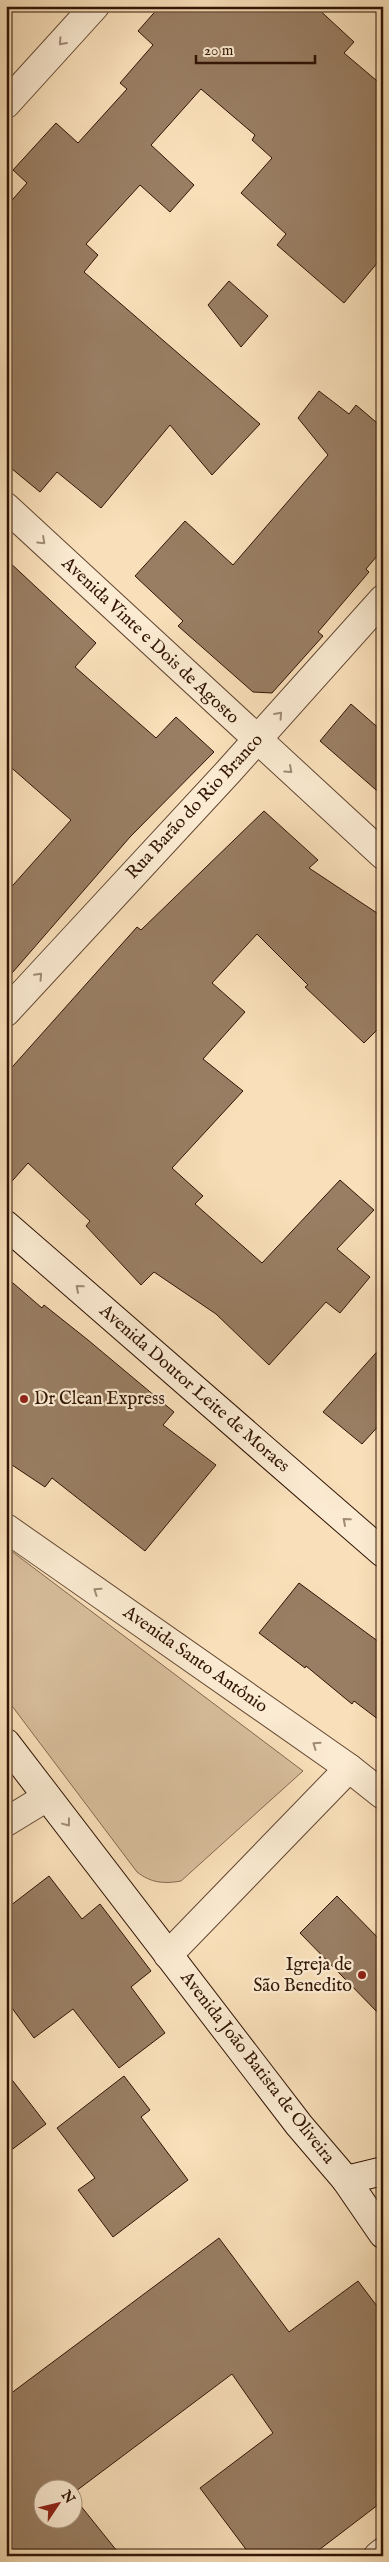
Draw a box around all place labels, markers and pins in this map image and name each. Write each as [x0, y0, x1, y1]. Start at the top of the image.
place label: Dr Clean Express [34, 1388, 165, 1411]
marker: Dr Clean Express [18, 1393, 30, 1405]
place label: Igreja de São Benedito [253, 1954, 352, 1998]
marker: Igreja de São Benedito [356, 1969, 368, 1981]

